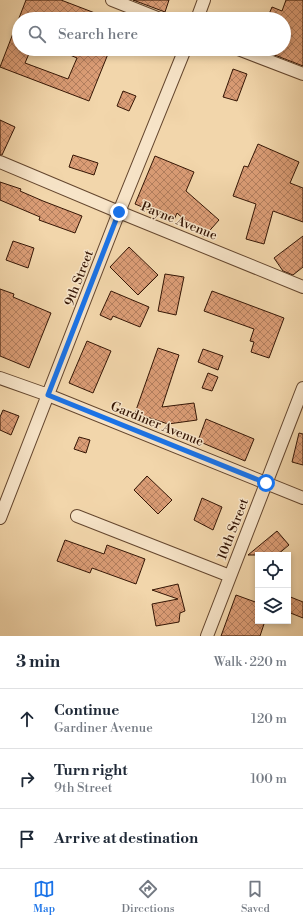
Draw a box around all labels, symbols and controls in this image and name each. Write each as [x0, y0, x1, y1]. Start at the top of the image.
search box [12, 12, 291, 56]
icon: search [26, 23, 48, 45]
text: Search here [58, 25, 138, 44]
street label: Payne Avenue [139, 198, 220, 244]
route end [110, 203, 128, 221]
street label: 9th Street [61, 248, 97, 308]
street label: Gardiner Avenue [108, 398, 206, 450]
route start [257, 474, 275, 492]
street label: 10th Street [214, 496, 252, 562]
map controls [255, 552, 291, 624]
button: locate [255, 552, 291, 588]
button: layers [255, 588, 291, 624]
text: 3 min [16, 651, 60, 673]
text: Walk · 220 m [214, 654, 287, 670]
text: Continue [54, 701, 119, 720]
icon: ahead [16, 708, 38, 730]
text: 120 m [251, 711, 287, 727]
text: Gardiner Avenue [54, 720, 153, 736]
text: Turn right [54, 761, 128, 780]
icon: right [16, 768, 38, 790]
text: 100 m [251, 771, 287, 787]
text: 9th Street [54, 780, 112, 796]
icon: arrive [16, 828, 38, 850]
text: Arrive at destination [54, 829, 198, 848]
tab: Map [33, 878, 55, 916]
tab: Directions [122, 878, 175, 916]
tab: Saved [241, 878, 270, 916]

